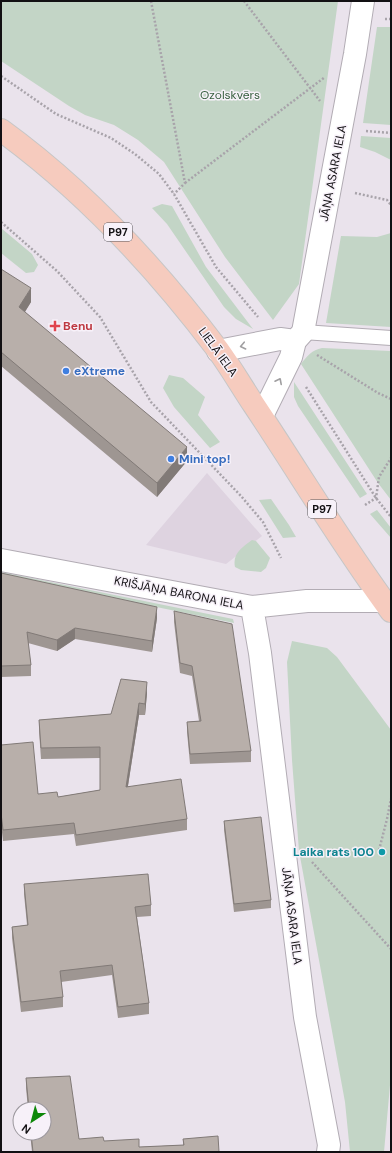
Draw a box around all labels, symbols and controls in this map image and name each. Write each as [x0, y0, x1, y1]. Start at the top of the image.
park label: Ozolskvērs [200, 87, 260, 103]
street label: JĀŅA ASARA IELA [316, 123, 350, 223]
road number: P97 [104, 223, 132, 241]
place label: Benu [63, 318, 93, 334]
marker: Benu [50, 321, 60, 331]
street label: LIELĀ IELA [195, 324, 241, 380]
one-way arrow [239, 341, 246, 349]
place label: eXtreme [74, 363, 125, 379]
marker: eXtreme [61, 366, 71, 376]
one-way arrow [274, 378, 282, 385]
place label: Mini top! [179, 451, 230, 467]
marker: Mini top! [166, 454, 176, 464]
road number: P97 [308, 500, 336, 518]
street label: KRIŠJĀŅA BARONA IELA [113, 573, 245, 613]
place label: Laika rats 100 [293, 844, 374, 860]
marker: Laika rats 100 [377, 847, 387, 857]
street label: JĀŅA ASARA IELA [278, 866, 306, 966]
north arrow [12, 1101, 52, 1141]
text: N [19, 1121, 33, 1137]

